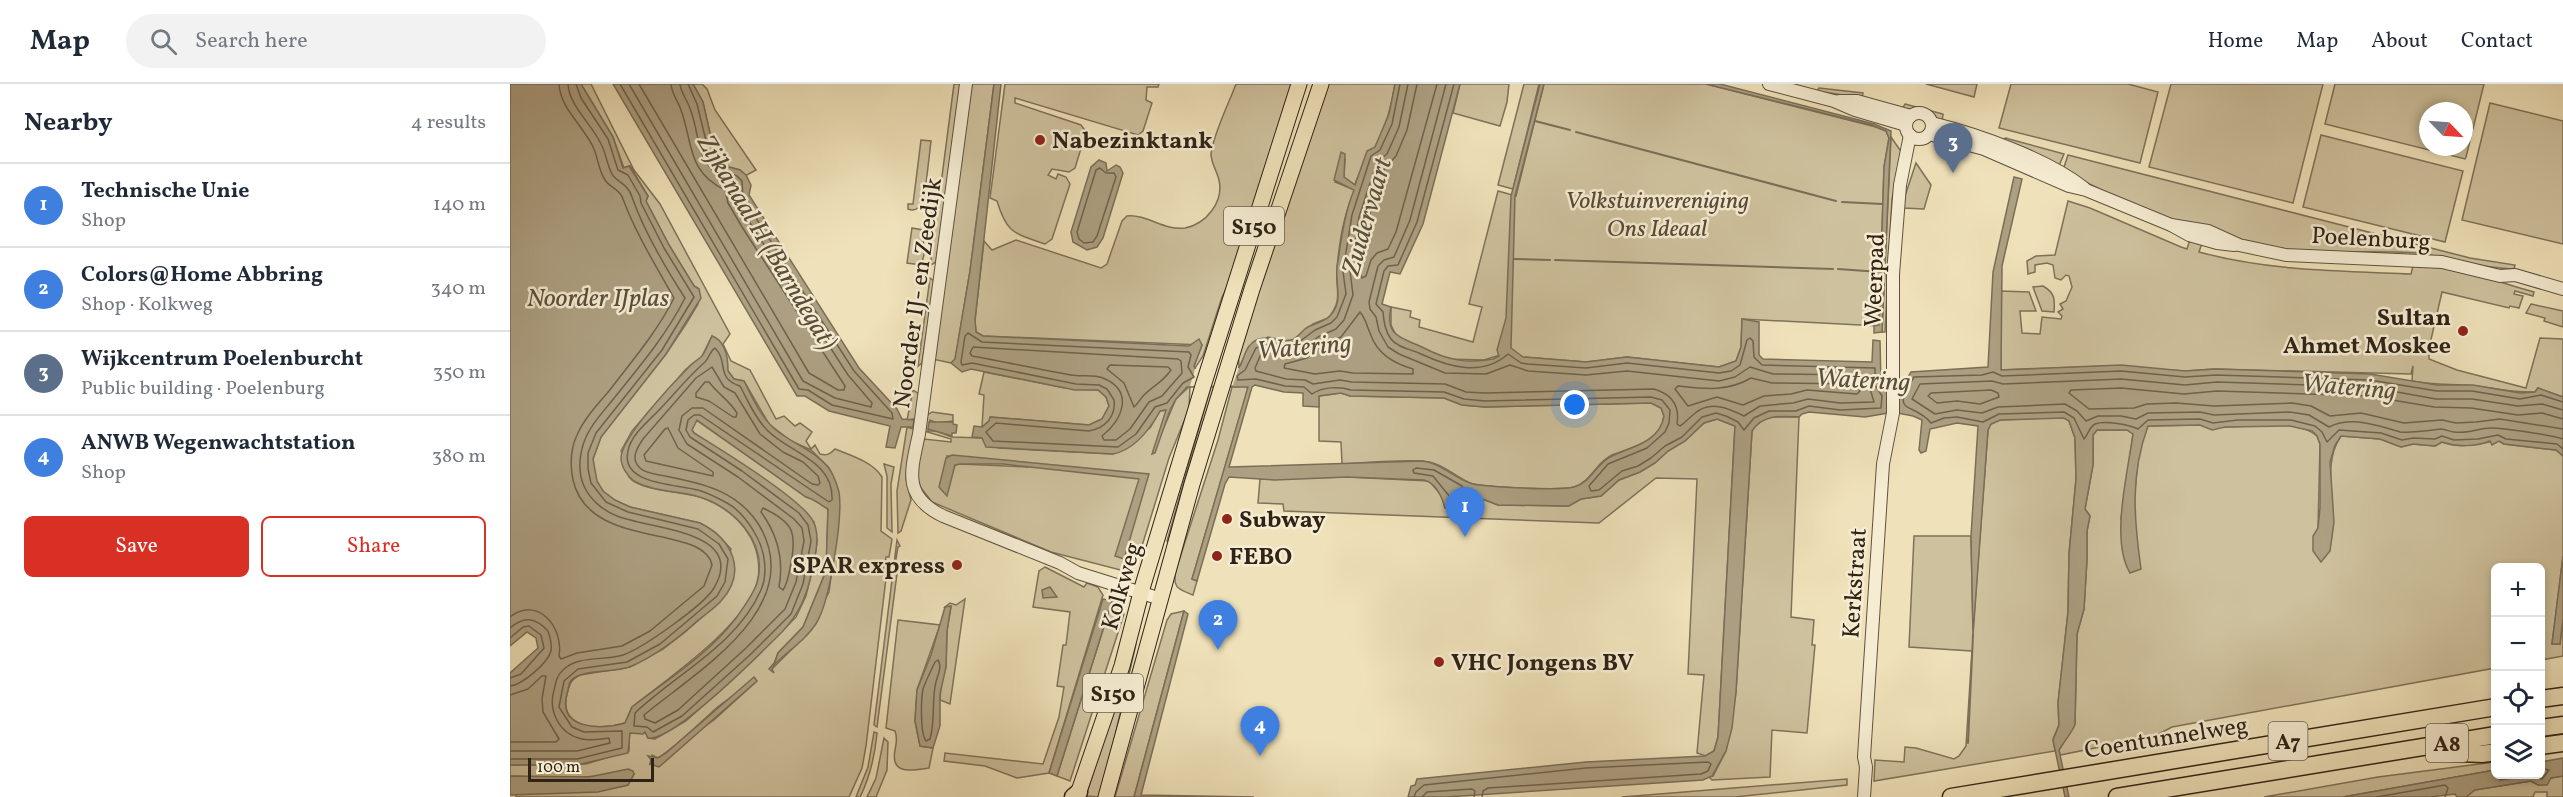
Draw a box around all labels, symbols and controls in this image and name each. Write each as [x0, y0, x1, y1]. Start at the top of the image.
search box [126, 14, 546, 68]
text: Map [30, 22, 90, 61]
icon: search [147, 25, 180, 58]
text: Search here [195, 26, 308, 57]
text: Home [2208, 27, 2263, 56]
text: Map [2296, 27, 2338, 56]
text: About [2371, 27, 2428, 56]
text: Contact [2461, 27, 2533, 56]
north arrow [2419, 102, 2473, 156]
text: Nearby [24, 105, 113, 141]
text: 4 results [411, 109, 486, 137]
pin: 3 [1934, 124, 1972, 173]
place label: Nabezinktank [1052, 125, 1213, 159]
water label: Zijkanaal H (Barndegat) [687, 128, 845, 357]
marker: Nabezinktank [1033, 133, 1047, 147]
water label: Zuidervaart [1334, 153, 1402, 280]
text: Technische Unie [81, 176, 249, 207]
street label: Noorder IJ- en Zeedijk [886, 176, 952, 411]
park label: Volkstuinvereniging Ons Ideaal [1565, 185, 1749, 247]
text: 1 [39, 191, 48, 219]
text: 140 m [433, 191, 486, 219]
text: Shop [81, 207, 126, 235]
road number: S150 [1224, 207, 1284, 245]
street label: Poelenburg [2310, 220, 2431, 260]
street label: Weerpad [1857, 232, 1895, 328]
text: Colors@Home Abbring [81, 260, 323, 291]
text: 2 [38, 275, 49, 303]
text: 340 m [430, 275, 486, 303]
water label: Noorder IJplas [527, 281, 670, 317]
text: Shop · Kolkweg [81, 291, 213, 319]
place label: Sultan Ahmet Moskee [2283, 302, 2451, 364]
marker: Sultan Ahmet Moskee [2456, 324, 2470, 338]
water label: Watering [1255, 326, 1353, 370]
text: Wijkcentrum Poelenburcht [81, 344, 363, 375]
text: 3 [38, 359, 49, 387]
text: 350 m [433, 359, 486, 387]
water label: Watering [1815, 361, 1911, 401]
water label: Watering [2300, 366, 2398, 410]
text: Public building · Poelenburg [81, 375, 325, 403]
your location [1560, 390, 1589, 419]
text: ANWB Wegenwachtstation [81, 428, 356, 459]
text: 4 [37, 443, 50, 471]
text: 380 m [432, 443, 486, 471]
text: Shop [81, 459, 126, 487]
pin: 1 [1446, 488, 1484, 537]
place label: Subway [1239, 504, 1326, 538]
marker: Subway [1220, 512, 1234, 526]
button: Save [24, 516, 249, 577]
button: Share [261, 516, 486, 577]
street label: Kerkstraat [1835, 527, 1877, 639]
street label: Kolkweg [1094, 539, 1152, 635]
place label: FEBO [1229, 541, 1292, 575]
marker: FEBO [1210, 549, 1224, 563]
place label: SPAR express [792, 550, 945, 584]
marker: SPAR express [950, 558, 964, 572]
map controls [2491, 563, 2545, 779]
button: + [2491, 563, 2545, 617]
pin: 2 [1198, 600, 1238, 650]
button: − [2491, 617, 2545, 671]
place label: VHC Jongens BV [1451, 647, 1634, 681]
marker: VHC Jongens BV [1432, 655, 1446, 669]
button: locate [2491, 671, 2545, 725]
road number: S150 [1083, 674, 1143, 712]
pin: 4 [1240, 706, 1280, 756]
street label: Coentunnelweg [2082, 709, 2251, 769]
road number: A7 [2268, 722, 2308, 760]
road number: A8 [2426, 724, 2468, 762]
button: layers [2491, 725, 2545, 779]
scale bar [528, 755, 654, 782]
text: 100 m [537, 757, 580, 779]

